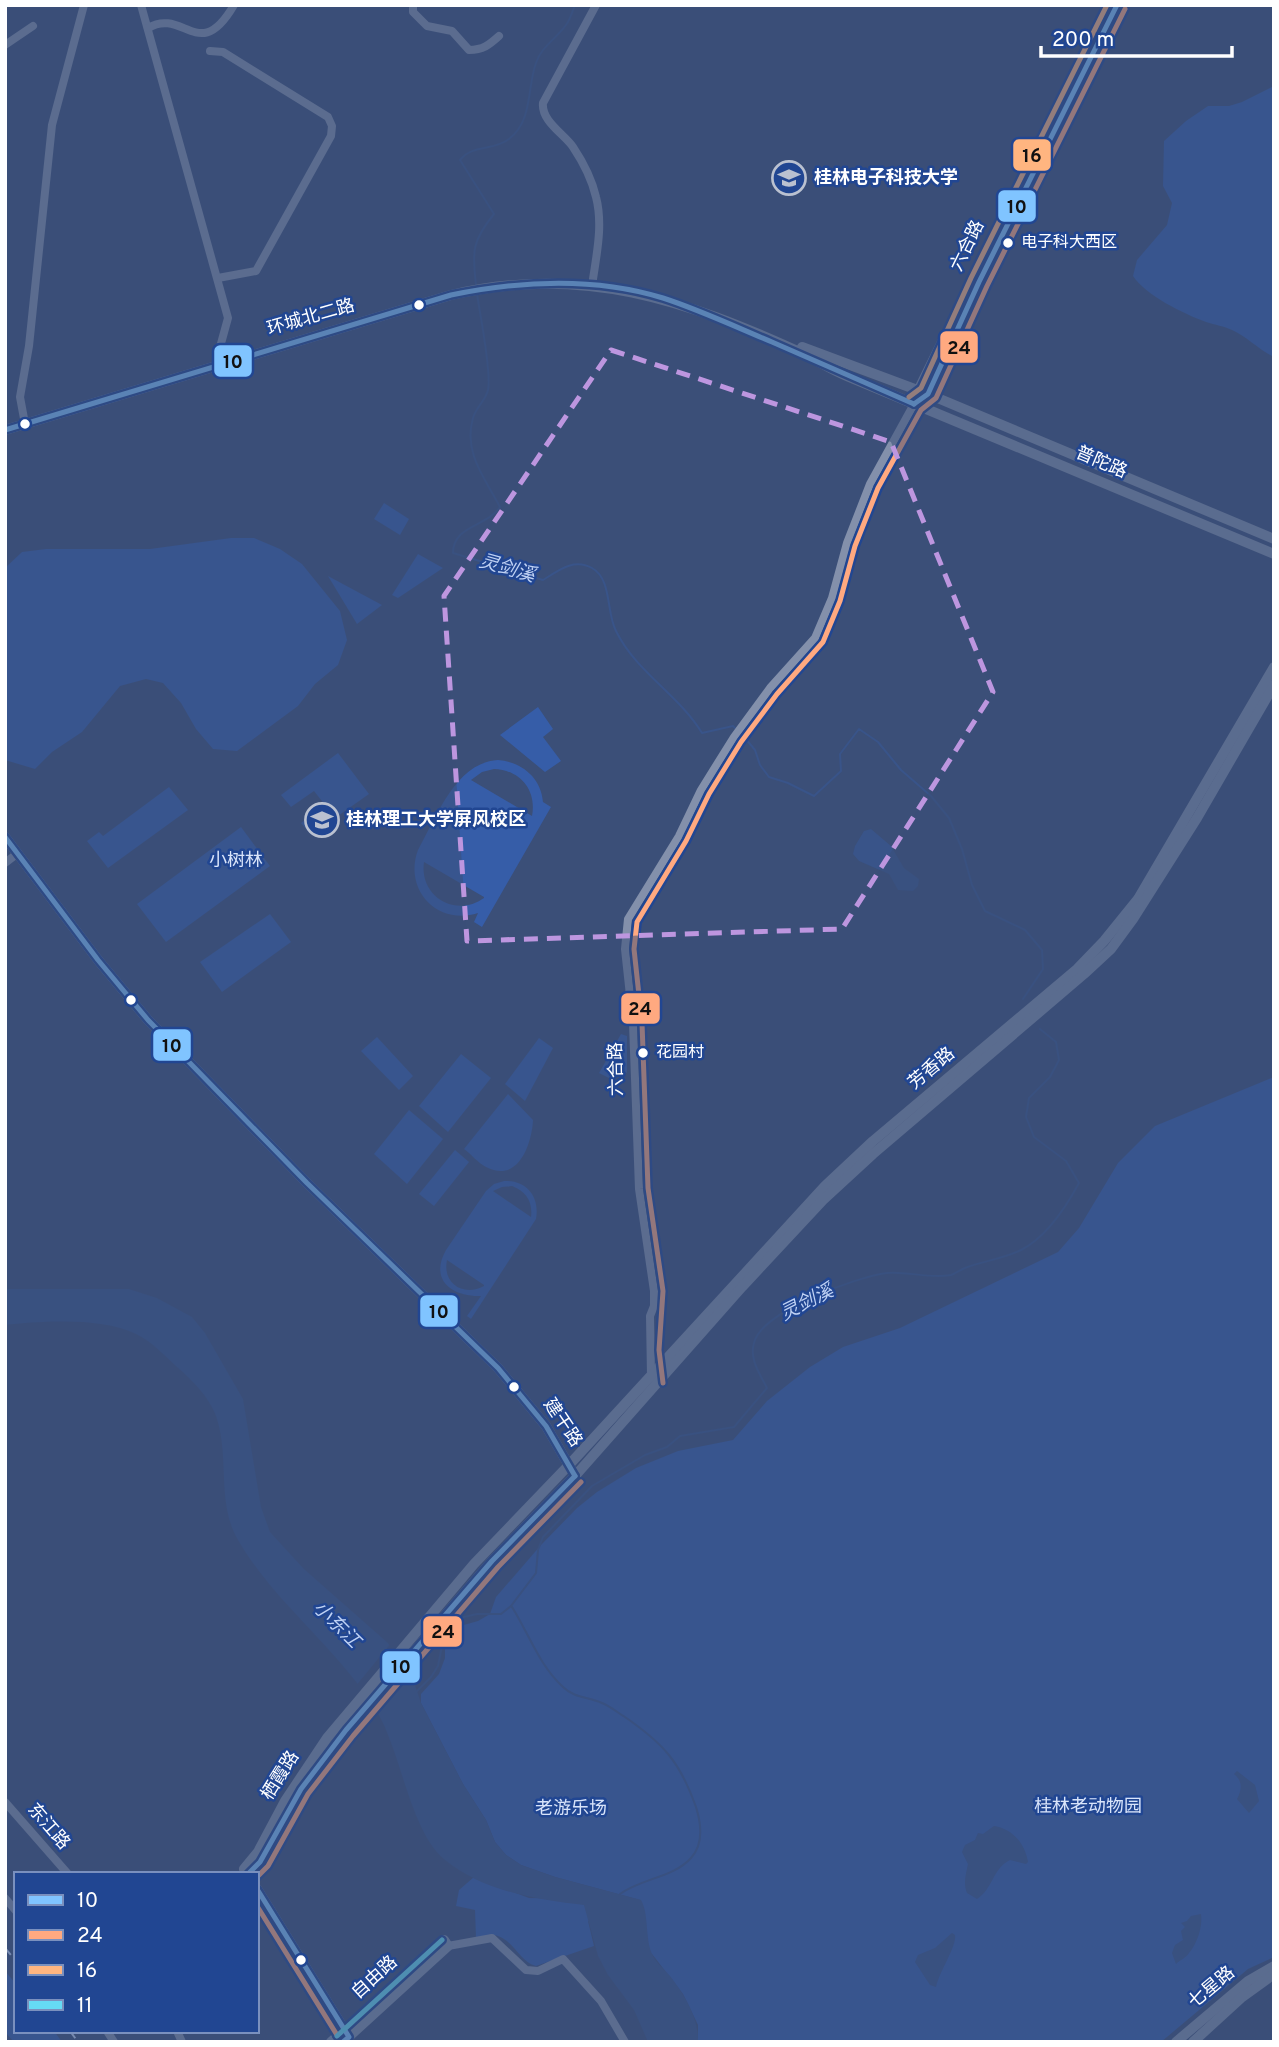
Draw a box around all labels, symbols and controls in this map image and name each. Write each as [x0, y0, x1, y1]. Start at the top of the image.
scale bar [1041, 14, 1232, 58]
text: 200 m [1052, 27, 1114, 54]
line badge: 16 [1012, 138, 1052, 172]
text: 16 [1022, 145, 1042, 169]
school or university icon: 桂林电子科技大学 [770, 159, 808, 197]
place label: 桂林电子科技大学 [814, 167, 958, 190]
line badge: 10 [997, 189, 1037, 223]
text: 10 [1007, 196, 1027, 220]
street label: 六合路 [946, 217, 990, 275]
place label: 电子科大西区 [1021, 233, 1117, 253]
marker: 电子科大西区 [1001, 236, 1015, 250]
street label: 环城北二路 [265, 295, 357, 341]
unlabelled marker [412, 298, 426, 312]
line badge: 24 [939, 330, 979, 364]
text: 24 [947, 337, 971, 361]
line badge: 10 [213, 344, 253, 378]
text: 10 [223, 351, 243, 375]
unlabelled marker [18, 417, 32, 431]
street label: 普陀路 [1072, 442, 1130, 484]
water label: 灵剑溪 [476, 550, 540, 589]
school or university icon: 桂林理工大学屏风校区 [303, 801, 341, 839]
place label: 桂林理工大学屏风校区 [346, 809, 526, 832]
park label: 小树林 [209, 850, 263, 873]
line badge: 24 [620, 992, 661, 1025]
unlabelled marker [124, 993, 138, 1007]
text: 24 [628, 998, 652, 1022]
line badge: 10 [152, 1028, 192, 1062]
text: 10 [162, 1035, 182, 1059]
street label: 六合路 [605, 1042, 629, 1096]
place label: 花园村 [656, 1043, 704, 1063]
street label: 芳香路 [904, 1043, 960, 1095]
marker: 花园村 [636, 1046, 650, 1060]
water label: 灵剑溪 [776, 1278, 840, 1327]
line badge: 10 [419, 1294, 459, 1328]
text: 10 [429, 1301, 449, 1325]
unlabelled marker [507, 1380, 521, 1394]
street label: 建干路 [537, 1394, 587, 1452]
water label: 小东江 [307, 1596, 366, 1655]
line badge: 24 [422, 1615, 463, 1648]
text: 24 [431, 1621, 455, 1645]
line badge: 10 [381, 1650, 421, 1684]
text: 10 [391, 1656, 411, 1680]
street label: 栖霞路 [257, 1747, 305, 1805]
park label: 桂林老动物园 [1034, 1796, 1142, 1819]
park label: 老游乐场 [535, 1798, 607, 1821]
street label: 东江路 [22, 1799, 74, 1855]
legend [14, 1872, 259, 2033]
text: 10 [77, 1888, 98, 1915]
text: 24 [77, 1923, 103, 1950]
street label: 自由路 [347, 1951, 403, 2005]
unlabelled marker [294, 1953, 308, 1967]
text: 16 [77, 1958, 97, 1985]
street label: 七星路 [1184, 1962, 1240, 2014]
text: 11 [77, 1993, 93, 2020]

